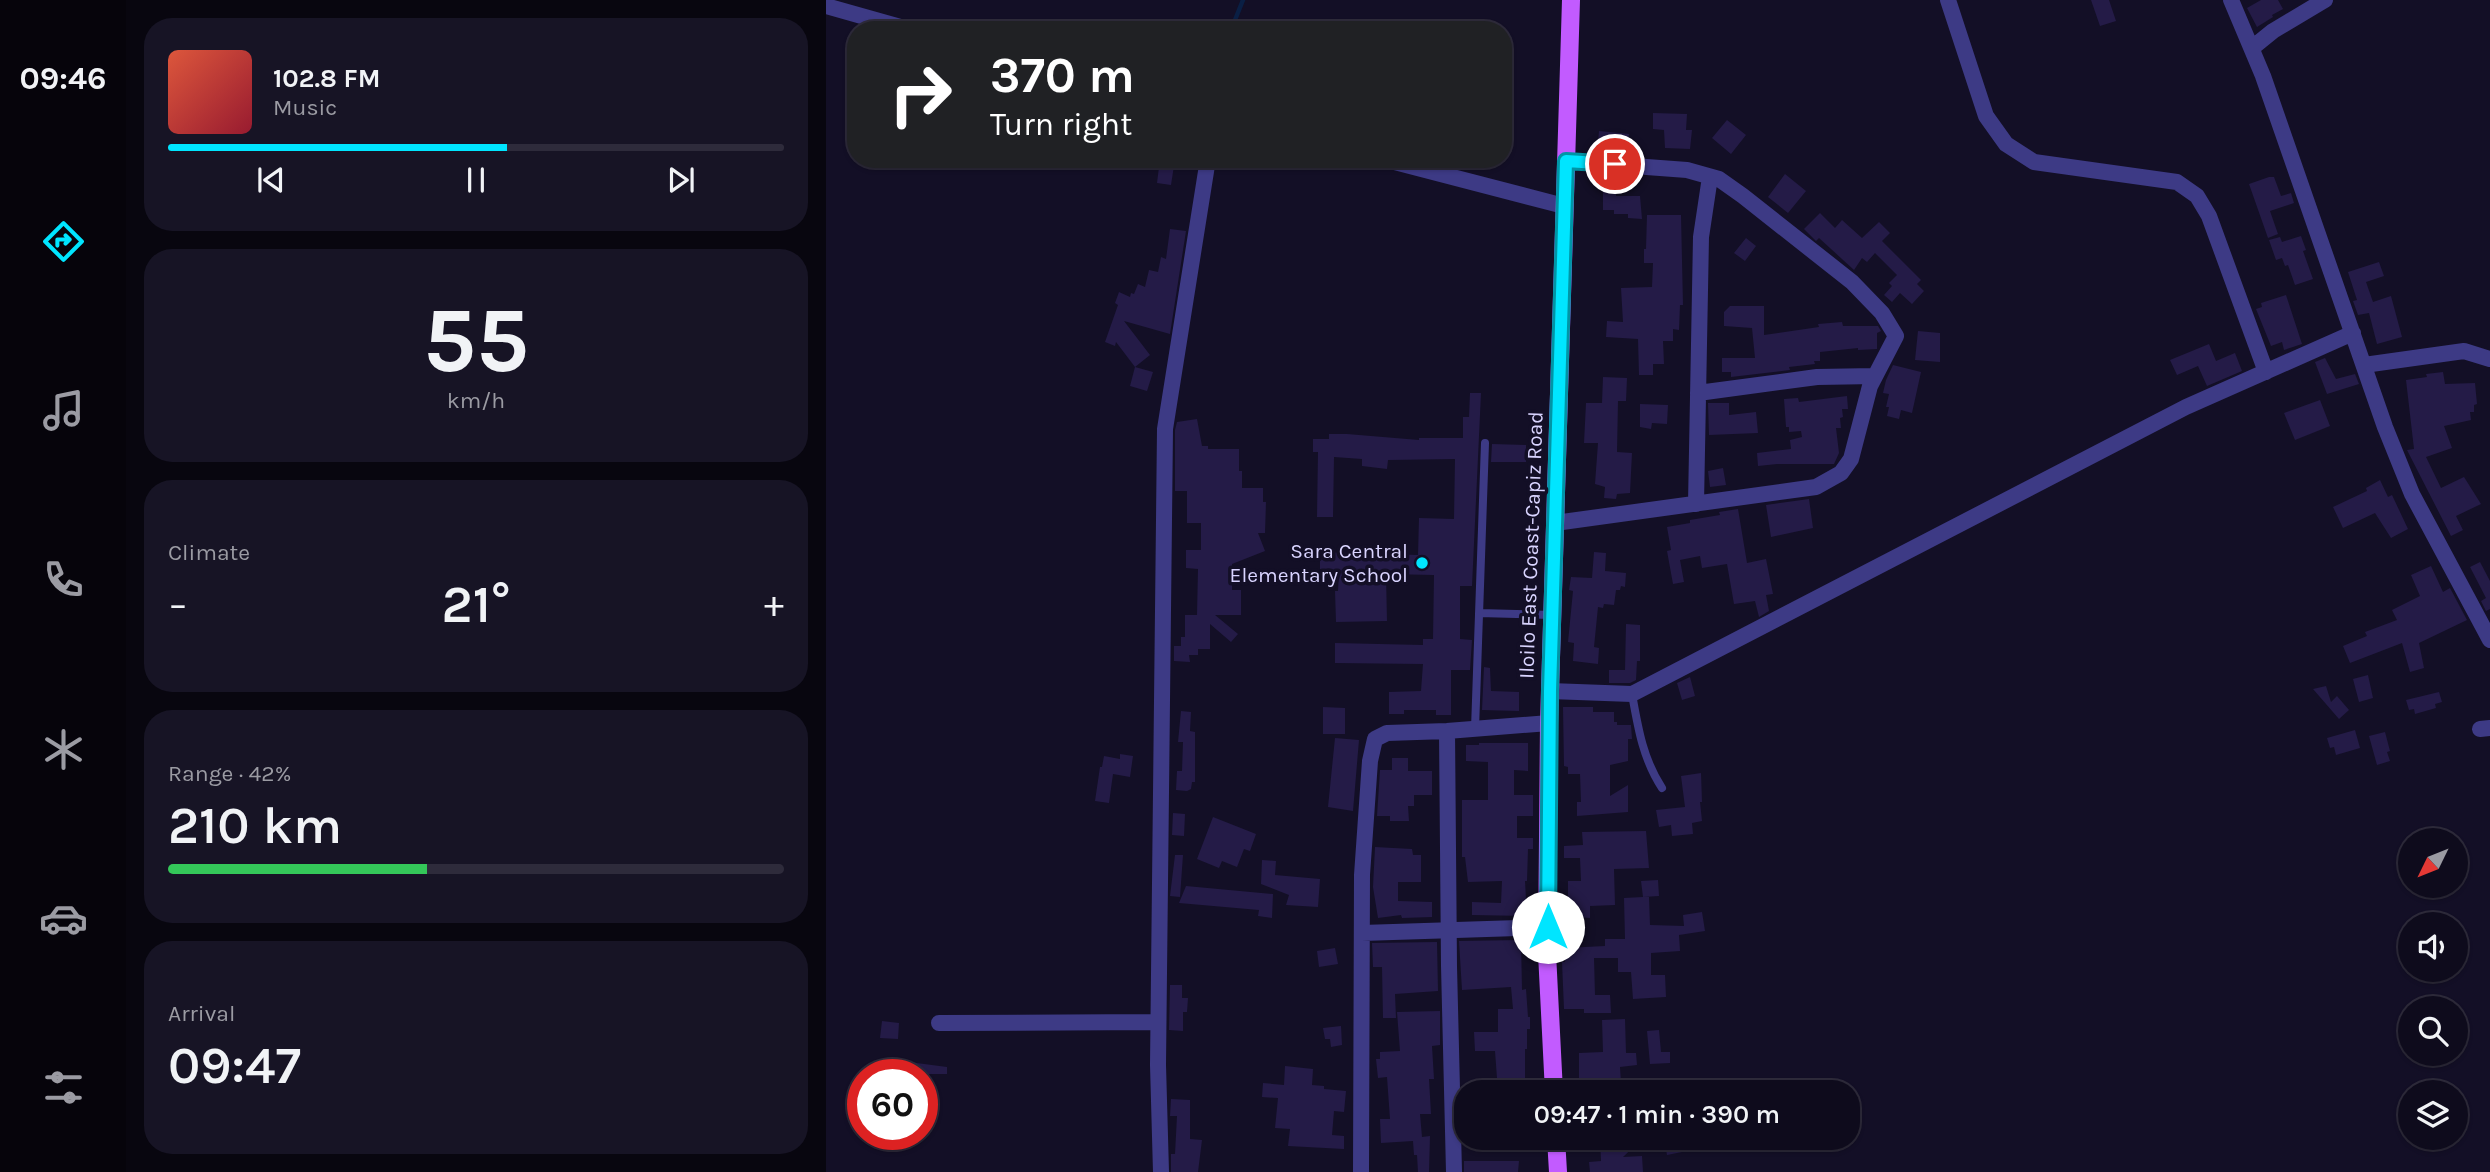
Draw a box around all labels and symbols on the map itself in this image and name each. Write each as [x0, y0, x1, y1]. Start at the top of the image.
pin [1585, 134, 1645, 194]
street label: Iloilo East Coast-Capiz Road [1514, 411, 1548, 679]
place label: Sara Central Elementary School [1230, 539, 1408, 587]
marker: Sara Central Elementary School [1414, 555, 1430, 571]
north arrow [2398, 828, 2468, 898]
position arrow [1511, 890, 1585, 964]
speed limit sign: 60 [847, 1059, 938, 1150]

